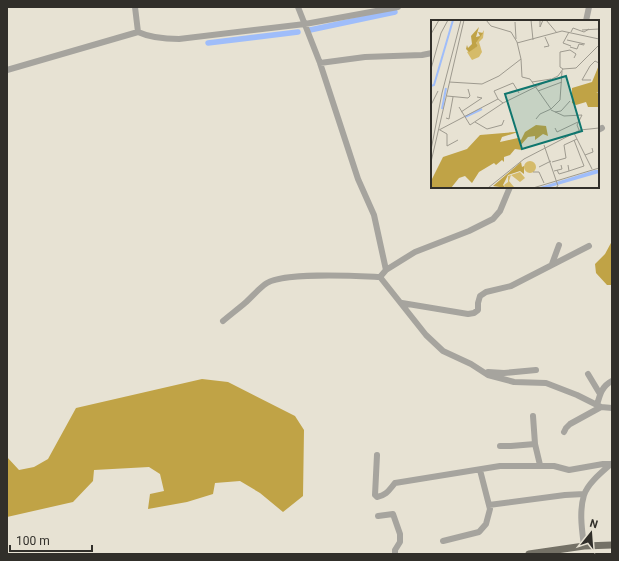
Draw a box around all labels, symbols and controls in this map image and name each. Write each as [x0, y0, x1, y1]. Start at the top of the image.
inset map [431, 20, 599, 188]
north arrow [571, 513, 611, 553]
text: N [588, 517, 600, 531]
scale bar [10, 527, 92, 553]
text: 100 m [16, 534, 50, 548]

